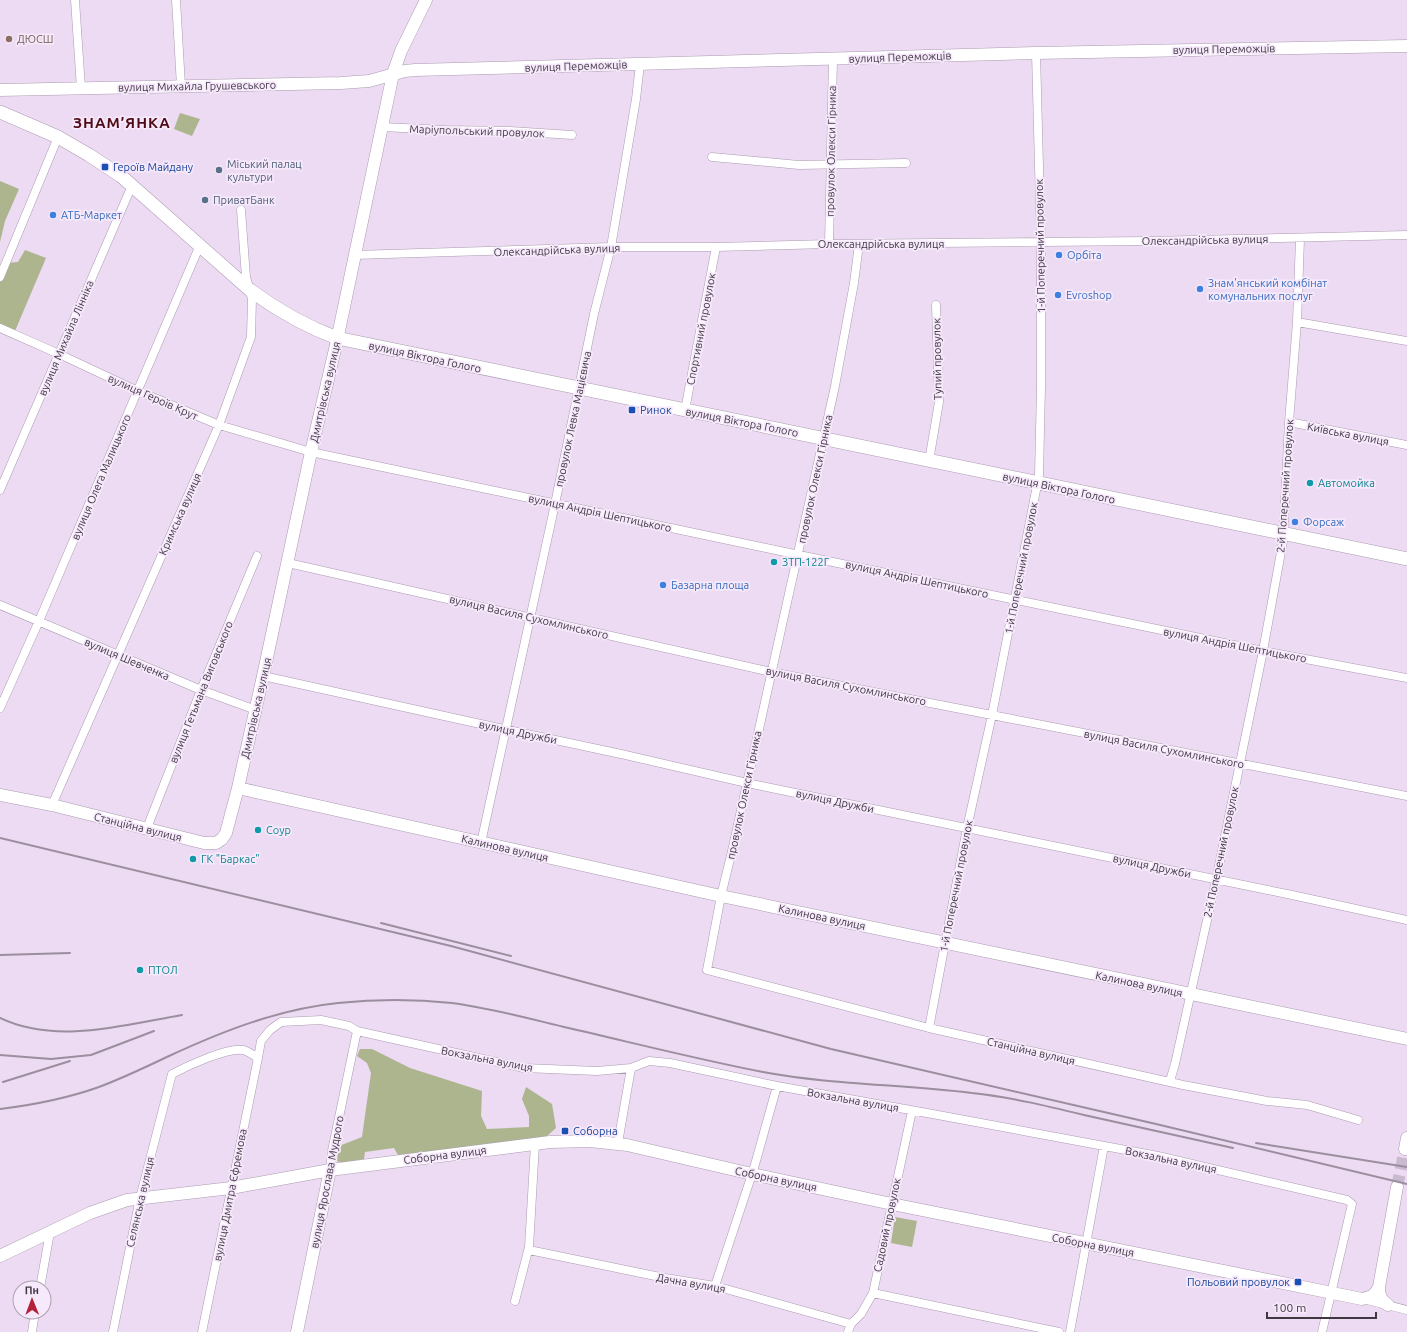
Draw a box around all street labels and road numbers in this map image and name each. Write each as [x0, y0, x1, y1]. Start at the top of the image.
street label: вулиця Переможців [1173, 42, 1275, 56]
street label: вулиця Переможців [848, 49, 952, 65]
street label: вулиця Переможців [524, 58, 628, 74]
street label: вулиця Михайла Грушевського [118, 79, 276, 93]
street label: провулок Олекси Гірника [824, 85, 838, 217]
street label: Маріупольський провулок [409, 123, 545, 139]
street label: 1-й Поперечний провулок [1033, 179, 1047, 313]
street label: Олександрійська вулиця [1142, 233, 1268, 247]
street label: Олександрійська вулиця [818, 238, 944, 250]
street label: Олександрійська вулиця [493, 242, 621, 258]
street label: Спортивний провулок [684, 271, 718, 386]
street label: вулиця Михайла Лінніка [36, 278, 96, 398]
street label: Тупий провулок [930, 318, 944, 400]
street label: вулиця Віктора Голого [368, 339, 482, 375]
street label: Дмитрівська вулиця [308, 340, 342, 444]
street label: провулок Левка Мацієвича [553, 350, 593, 488]
street label: вулиця Героїв Крут [106, 372, 200, 422]
street label: вулиця Віктора Голого [685, 405, 799, 439]
street label: вулиця Олега Малицького [69, 412, 133, 542]
street label: провулок Олекси Гірника [795, 414, 835, 544]
street label: 2-й Поперечний провулок [1274, 418, 1296, 553]
street label: Київська вулиця [1306, 420, 1390, 448]
street label: вулиця Віктора Голого [1002, 470, 1116, 506]
street label: Кримська вулиця [156, 471, 204, 557]
street label: вулиця Андрія Шептицького [527, 492, 673, 534]
street label: 1-й Поперечний провулок [1002, 501, 1040, 635]
street label: вулиця Андрія Шептицького [844, 558, 990, 600]
street label: вулиця Василя Сухомлинського [448, 593, 610, 641]
street label: вулиця Гетьмана Виговського [167, 619, 235, 765]
street label: вулиця Андрія Шептицького [1162, 625, 1308, 665]
street label: вулиця Шевченка [83, 636, 171, 682]
street label: Дмитрівська вулиця [239, 656, 273, 760]
street label: вулиця Василя Сухомлинського [765, 665, 927, 707]
street label: вулиця Дружби [478, 718, 558, 746]
street label: вулиця Василя Сухомлинського [1083, 728, 1245, 770]
street label: провулок Олекси Гірника [724, 730, 764, 860]
street label: 2-й Поперечний провулок [1201, 785, 1241, 919]
street label: вулиця Дружби [795, 787, 875, 815]
street label: Станційна вулиця [93, 810, 183, 844]
street label: 1-й Поперечний провулок [937, 819, 975, 953]
street label: Калинова вулиця [460, 832, 550, 864]
street label: вулиця Дружби [1112, 852, 1192, 880]
street label: Калинова вулиця [777, 902, 867, 932]
street label: Калинова вулиця [1094, 969, 1184, 999]
street label: Станційна вулиця [986, 1035, 1076, 1067]
street label: Вокзальна вулиця [440, 1044, 534, 1074]
street label: Вокзальна вулиця [806, 1086, 900, 1114]
street label: вулиця Ярослава Мудрого [308, 1114, 346, 1250]
street label: вулиця Дмитра Єфремова [211, 1128, 249, 1262]
street label: Соборна вулиця [403, 1144, 487, 1166]
street label: Вокзальна вулиця [1124, 1144, 1218, 1176]
street label: Селянська вулиця [124, 1155, 156, 1249]
street label: Соборна вулиця [734, 1164, 818, 1194]
street label: Садовий провулок [871, 1177, 903, 1273]
street label: Соборна вулиця [1051, 1231, 1135, 1259]
street label: Дачна вулиця [655, 1271, 727, 1295]

